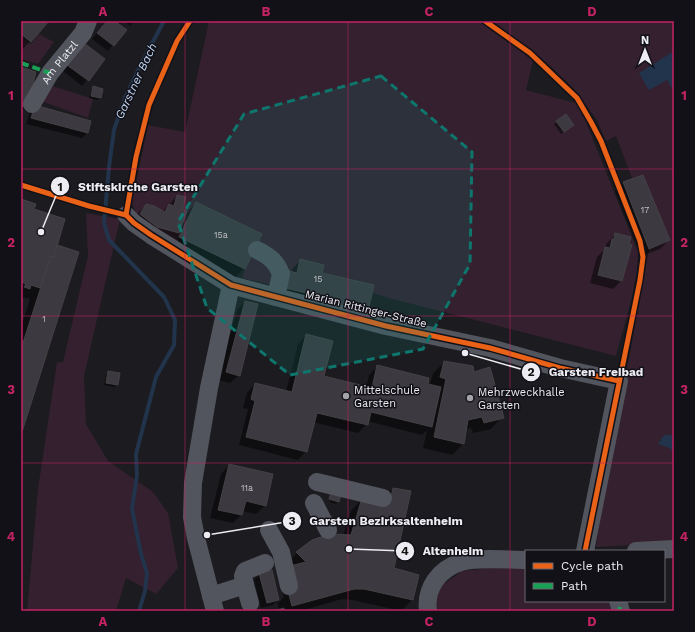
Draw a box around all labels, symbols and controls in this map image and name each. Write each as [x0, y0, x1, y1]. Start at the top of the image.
text: A [99, 4, 108, 19]
text: B [262, 4, 271, 19]
text: C [425, 4, 434, 19]
text: D [587, 4, 597, 19]
north arrow [625, 30, 665, 70]
text: N [641, 34, 649, 47]
street label: Am Platzl [39, 38, 81, 86]
water label: Garstner Bach [112, 41, 160, 121]
text: 1 [8, 88, 14, 103]
text: 1 [681, 88, 687, 103]
callout: Stiftskirche Garsten [50, 174, 206, 198]
text: 1 [57, 180, 63, 194]
text: Stiftskirche Garsten [78, 180, 198, 194]
house number: 17 [641, 205, 649, 215]
house number: 15a [214, 230, 228, 240]
text: 2 [7, 235, 15, 250]
text: 2 [680, 235, 688, 250]
house number: 15 [314, 274, 322, 284]
street label: Marian Rittinger-Straße [304, 288, 428, 330]
house number: 1 [42, 314, 46, 324]
callout: Garsten Freibad [521, 360, 651, 384]
text: 2 [527, 365, 535, 379]
text: Garsten Freibad [549, 365, 643, 379]
text: 3 [7, 382, 15, 397]
text: 3 [680, 382, 688, 397]
place label: Mittelschule Garsten [354, 384, 420, 410]
place label: Mehrzweckhalle Garsten [478, 386, 565, 412]
marker: Mittelschule Garsten [341, 391, 351, 401]
marker: Mehrzweckhalle Garsten [465, 393, 475, 403]
house number: 11a [241, 483, 253, 493]
callout: Garsten Bezirksaltenheim [282, 509, 471, 533]
text: 3 [288, 514, 296, 528]
text: Garsten Bezirksaltenheim [309, 514, 463, 528]
text: 4 [7, 529, 16, 544]
text: 4 [680, 529, 689, 544]
callout: Altenheim [395, 539, 492, 563]
text: 4 [401, 544, 409, 558]
text: Altenheim [423, 544, 483, 558]
legend [525, 550, 665, 602]
text: Cycle path [561, 559, 623, 573]
text: Path [561, 579, 587, 593]
text: A [99, 614, 108, 629]
text: B [262, 614, 271, 629]
text: C [425, 614, 434, 629]
text: D [587, 614, 597, 629]

